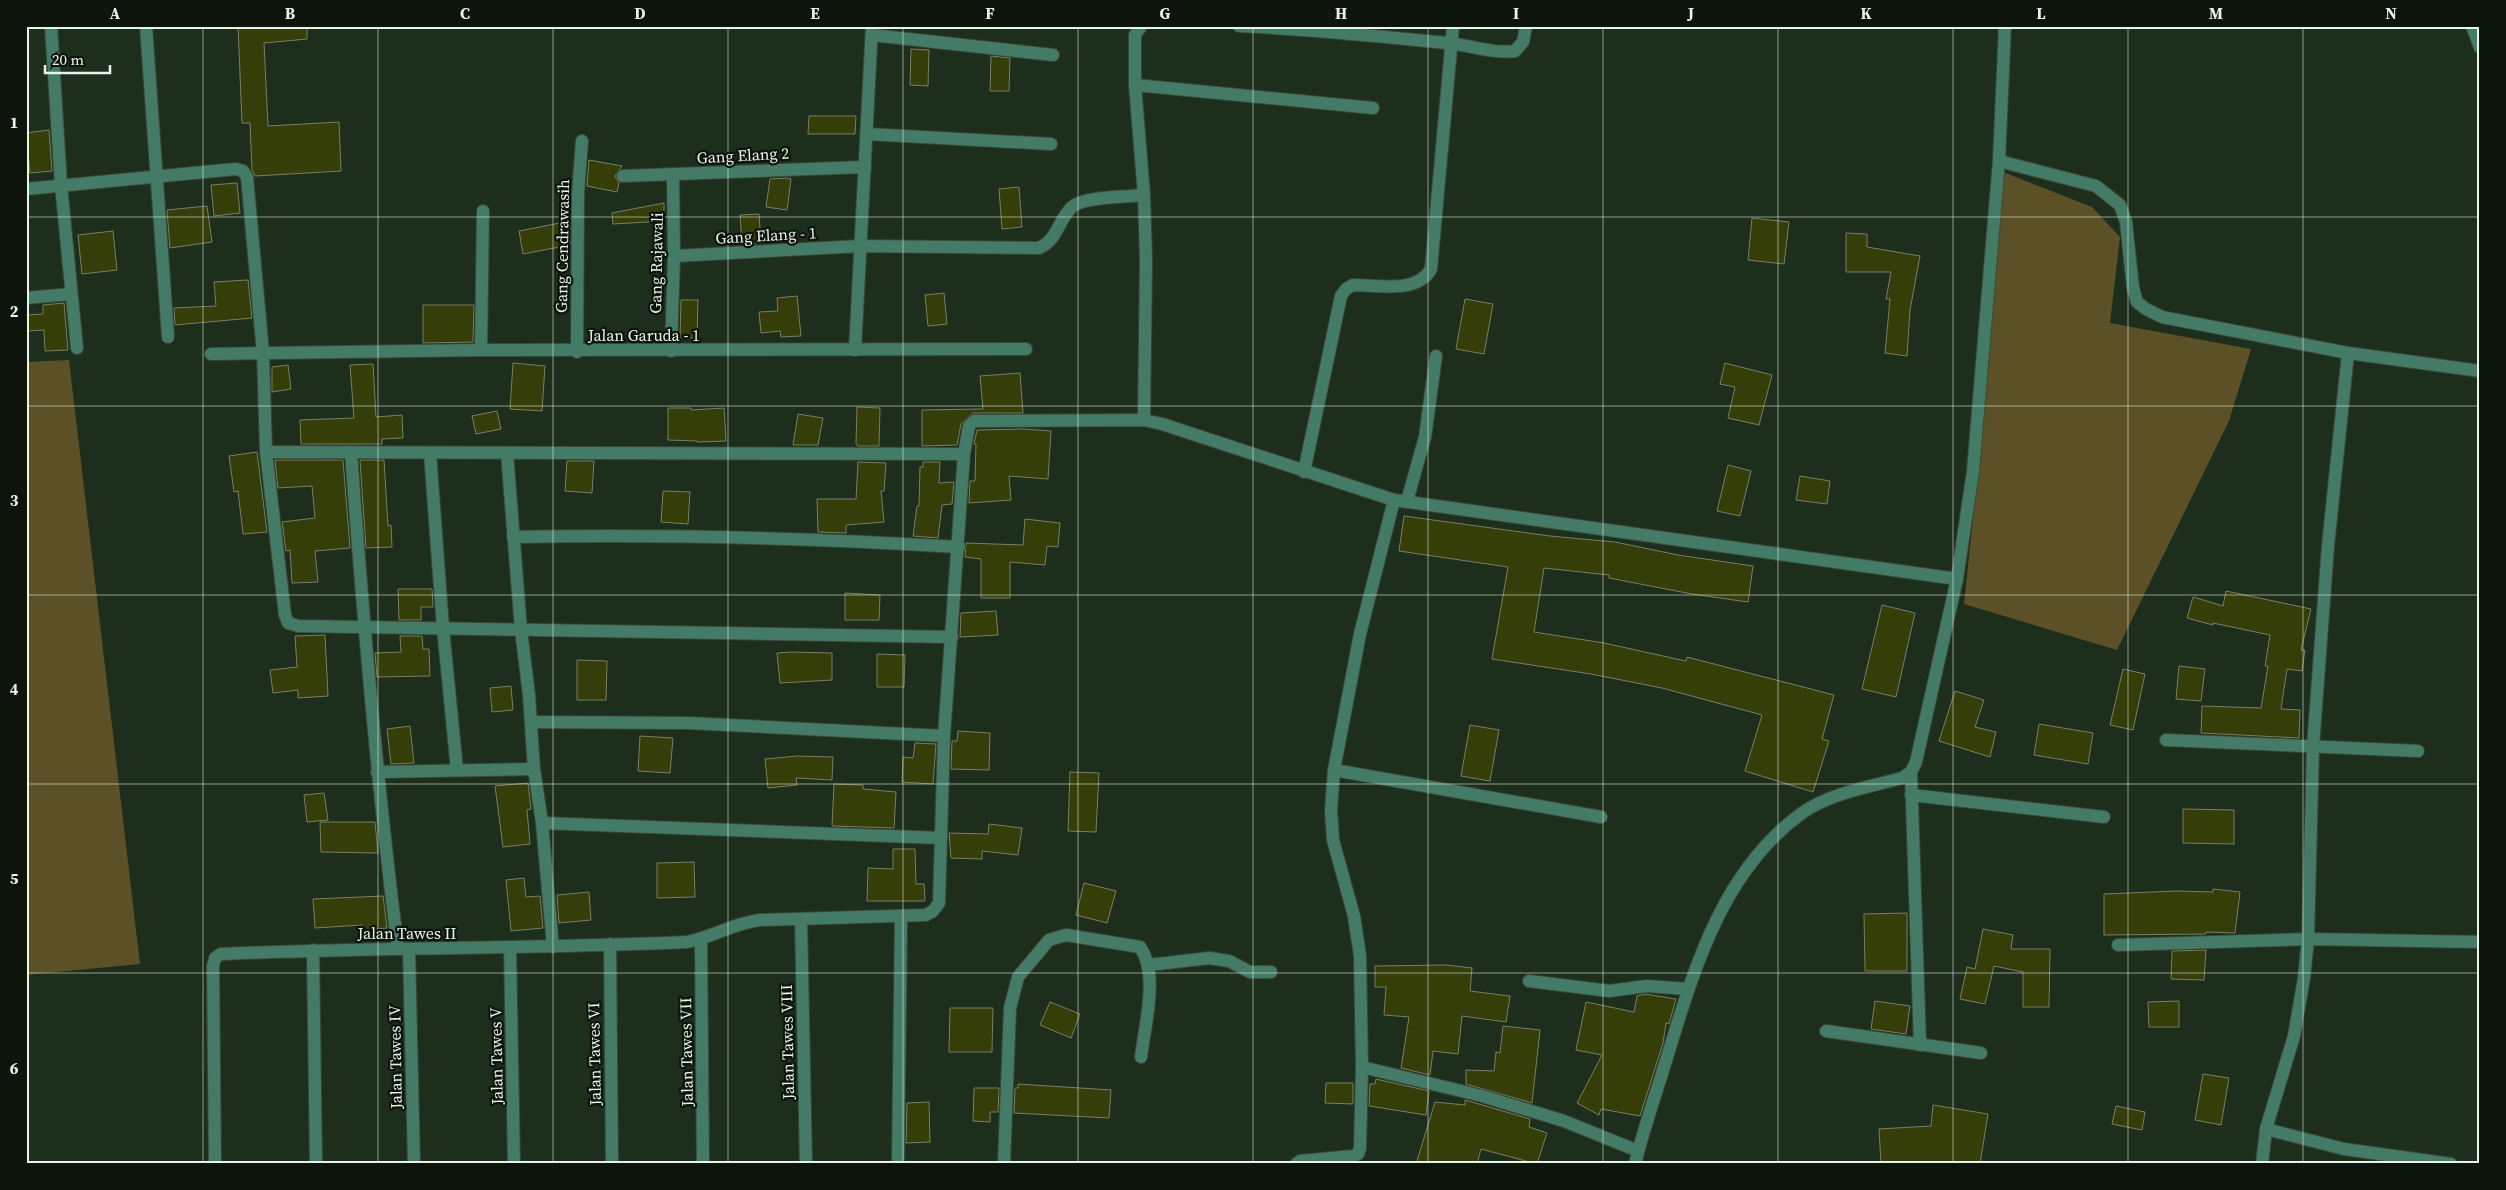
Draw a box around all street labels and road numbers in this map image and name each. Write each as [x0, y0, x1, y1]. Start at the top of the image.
street label: Gang Elang 2 [696, 142, 790, 168]
street label: Gang Cendrawasih [550, 179, 574, 313]
street label: Gang Rajawali [644, 212, 668, 314]
street label: Gang Elang - 1 [715, 221, 817, 249]
street label: Jalan Garuda - 1 [587, 324, 700, 346]
street label: Jalan Tawes II [357, 922, 457, 944]
street label: Jalan Tawes VIII [775, 984, 799, 1101]
street label: Jalan Tawes VII [674, 997, 698, 1108]
street label: Jalan Tawes VI [582, 1002, 606, 1107]
street label: Jalan Tawes IV [383, 1005, 407, 1110]
street label: Jalan Tawes V [484, 1007, 508, 1106]

